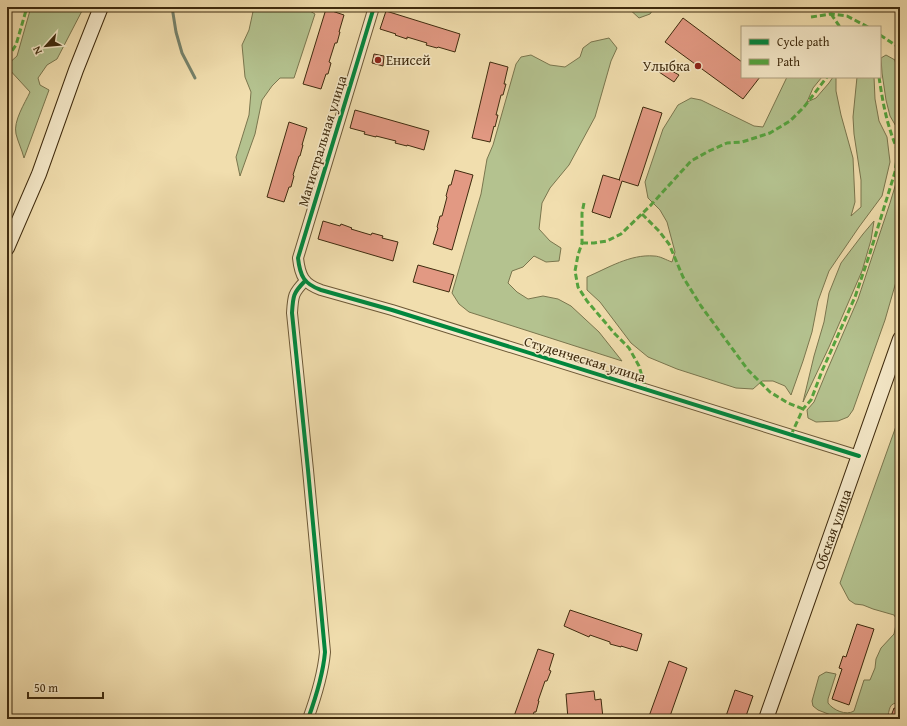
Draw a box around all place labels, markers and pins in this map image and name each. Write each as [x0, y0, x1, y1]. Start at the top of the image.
place label: Енисей [386, 50, 431, 70]
marker: Енисей [373, 55, 383, 65]
place label: Улыбка [643, 56, 690, 76]
marker: Улыбка [693, 61, 703, 71]

